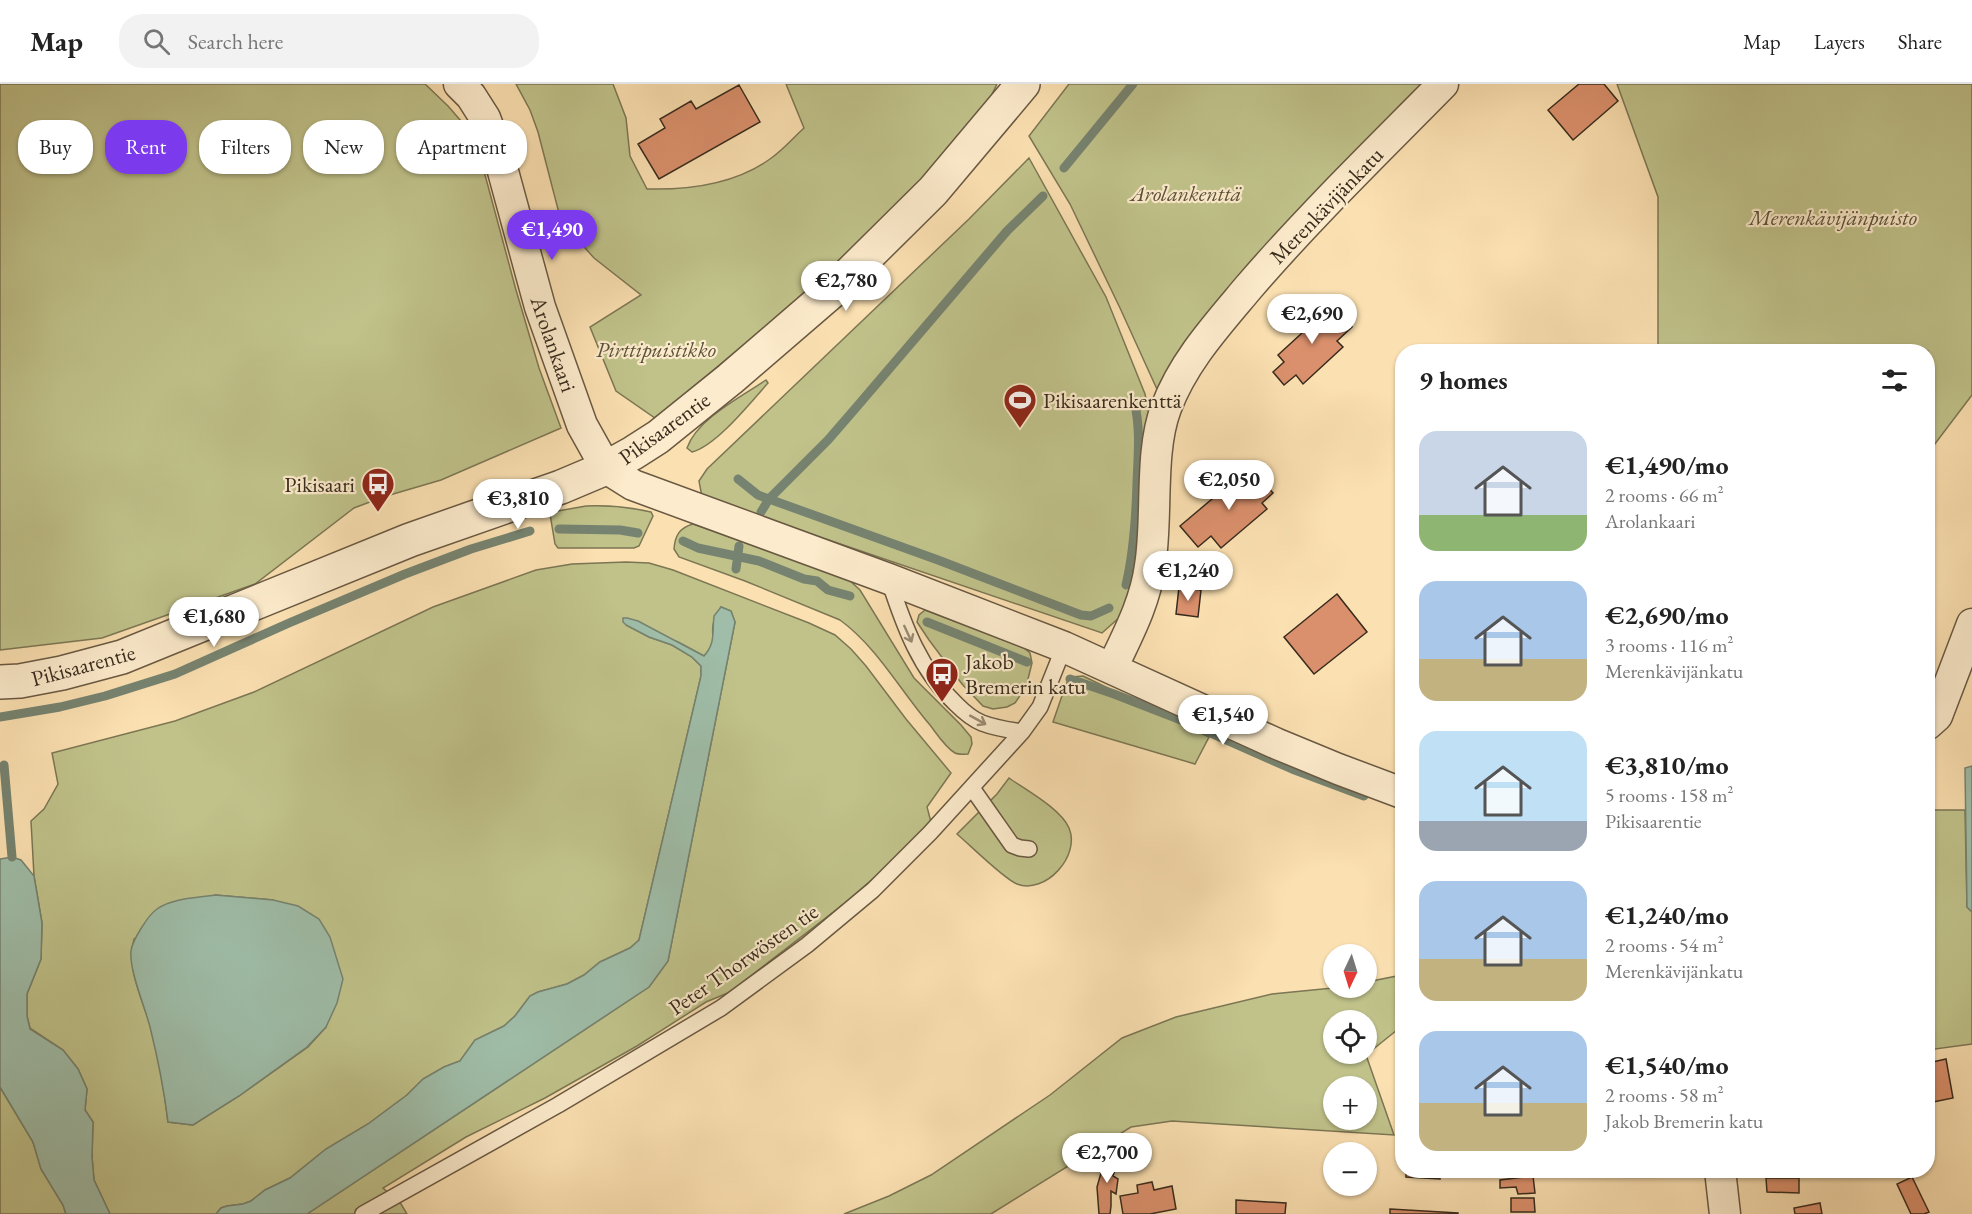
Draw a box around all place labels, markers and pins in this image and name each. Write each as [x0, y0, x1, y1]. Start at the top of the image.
pin: €1,490 [503, 210, 601, 261]
pin: €2,780 [797, 261, 895, 312]
pin: €2,690 [1263, 294, 1361, 345]
sports icon: Pikisaarenkenttä [1002, 382, 1038, 429]
place label: Pikisaarenkenttä [1043, 386, 1182, 415]
pin: €2,050 [1180, 460, 1278, 511]
bus stop icon: Pikisaari [360, 466, 396, 513]
place label: Pikisaari [284, 470, 355, 499]
pin: €3,810 [469, 479, 567, 530]
pin: €1,240 [1139, 551, 1237, 602]
pin: €1,680 [165, 597, 263, 648]
place label: Jakob Bremerin katu [963, 647, 1086, 701]
bus stop icon: Jakob Bremerin katu [924, 656, 960, 703]
pin: €1,540 [1174, 695, 1272, 746]
pin: €2,700 [1058, 1133, 1156, 1184]

